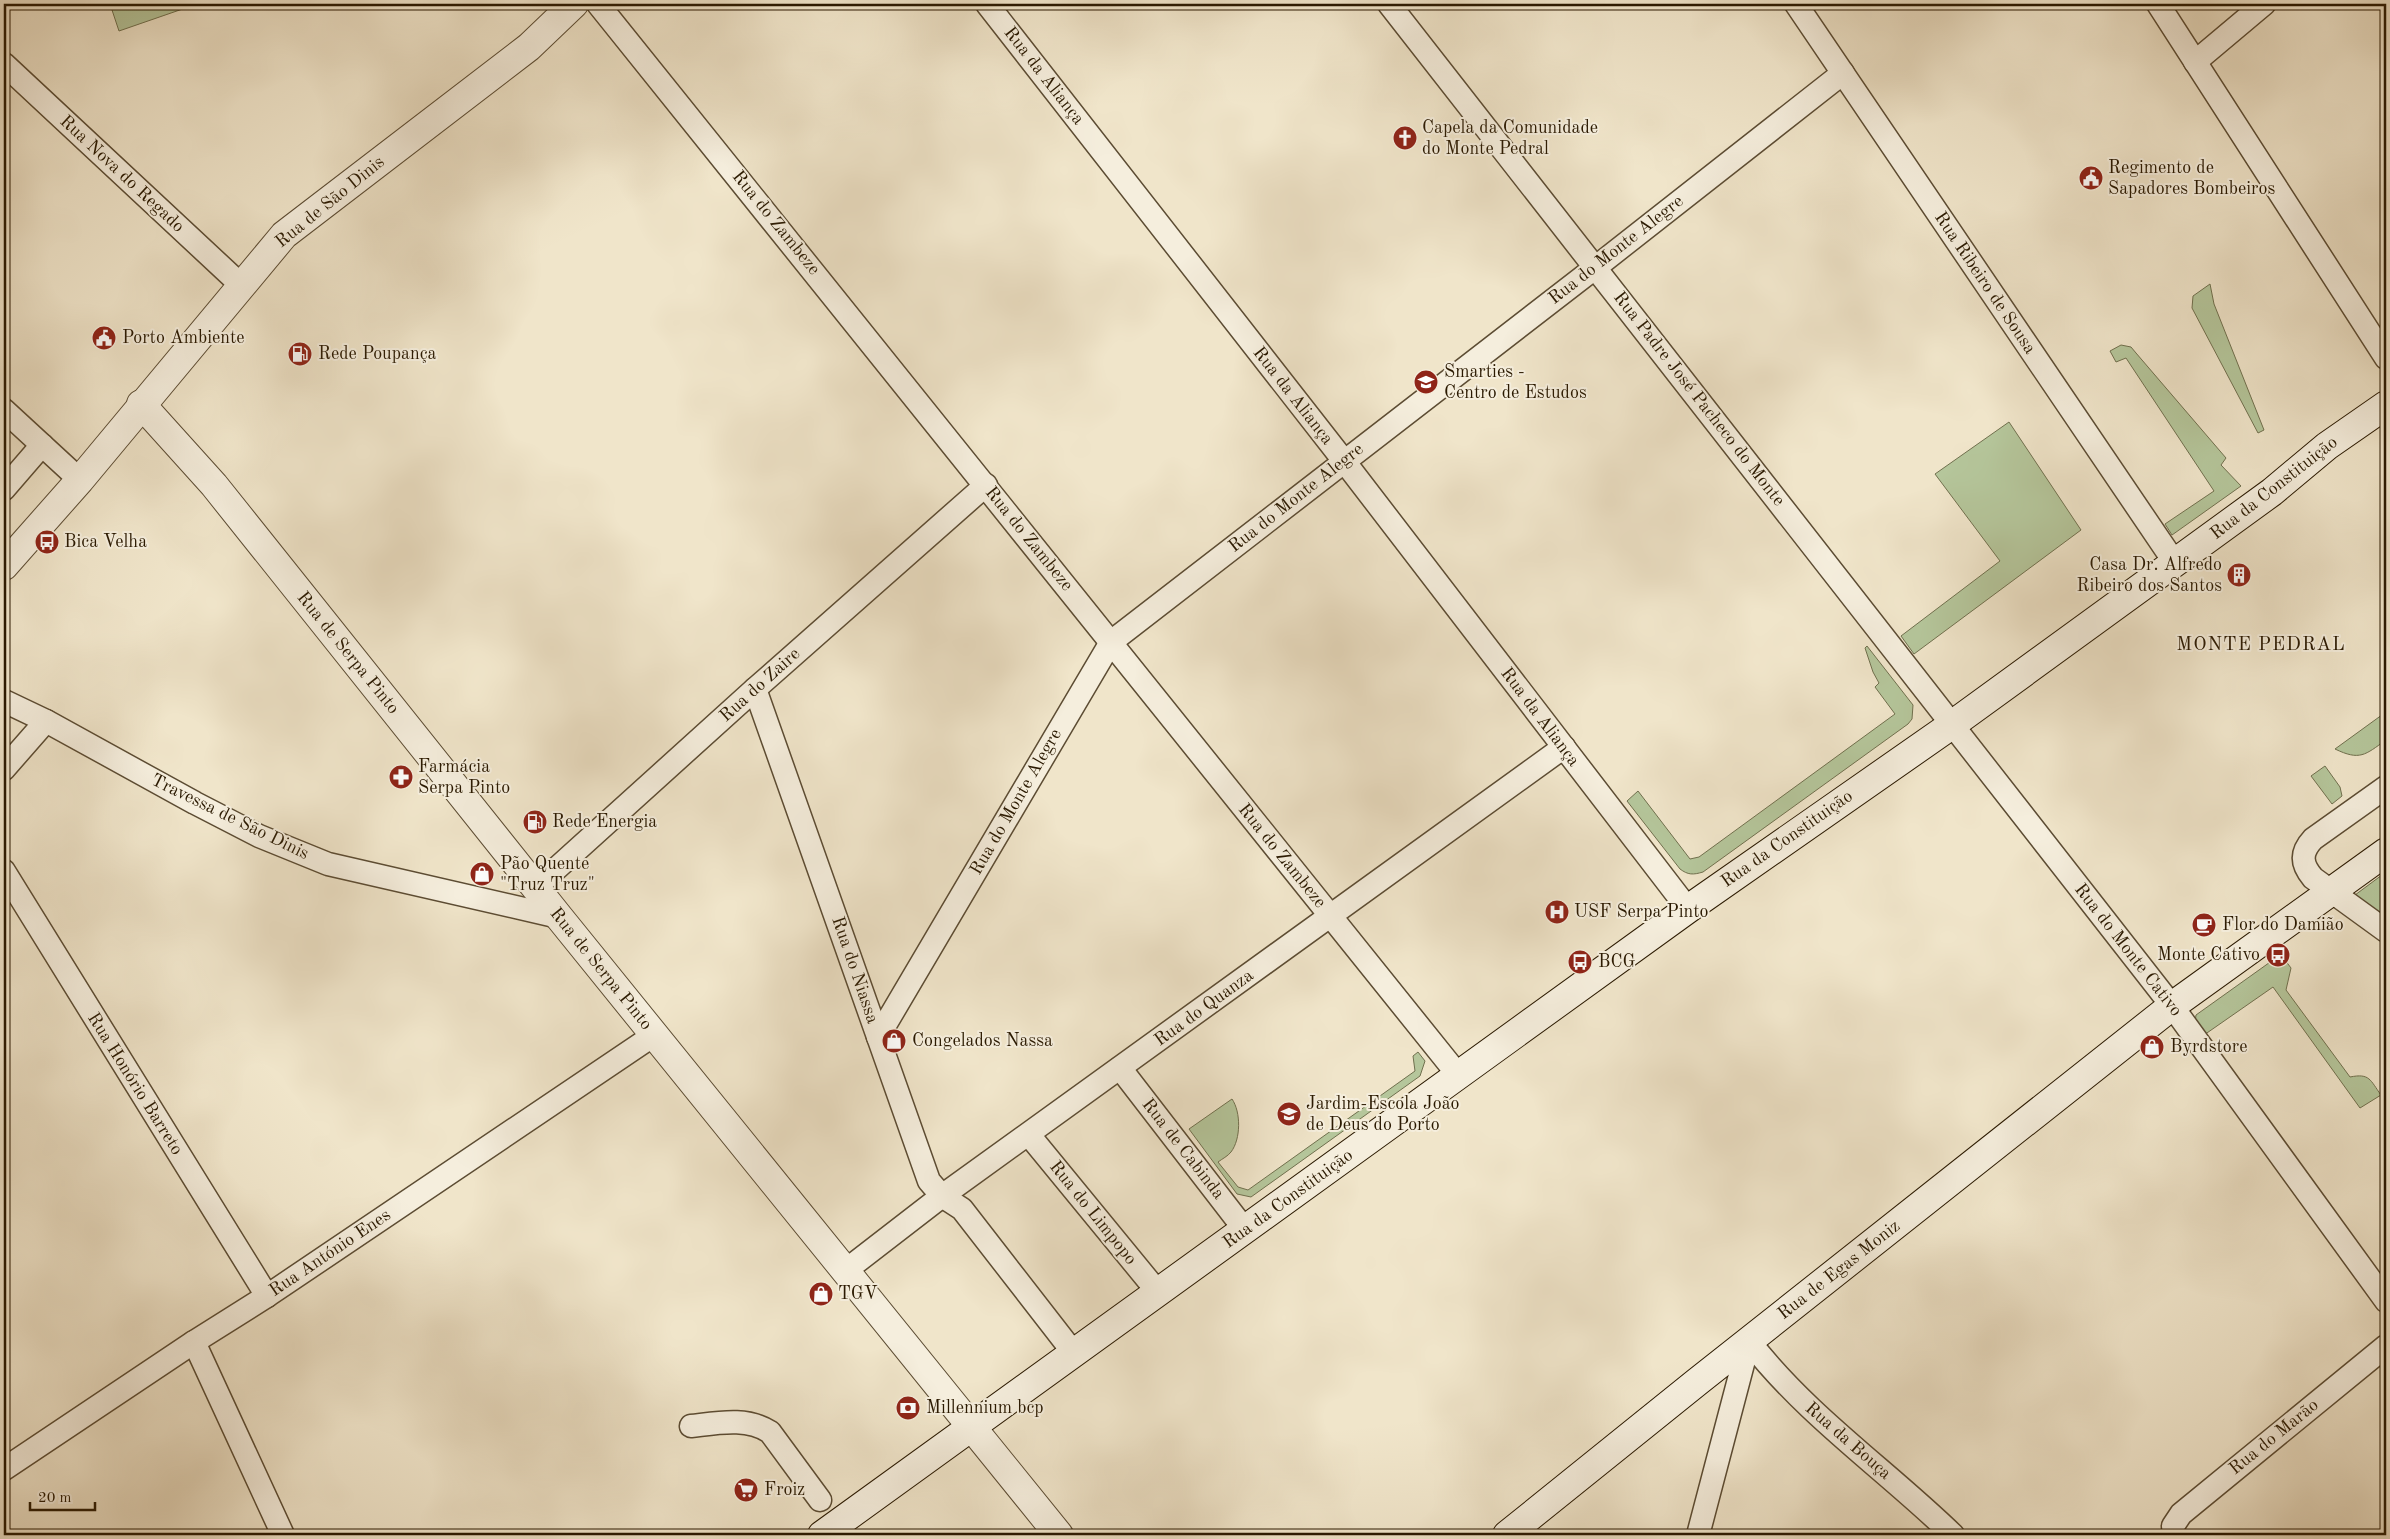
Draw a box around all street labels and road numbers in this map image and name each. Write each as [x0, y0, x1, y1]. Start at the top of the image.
street label: Rua da Aliança [1000, 24, 1088, 128]
street label: Rua Nova do Regado [56, 112, 188, 236]
street label: Rua de São Dinis [272, 153, 388, 251]
street label: Rua do Zambeze [729, 167, 823, 279]
street label: Rua do Monte Alegre [1545, 192, 1687, 308]
street label: Rua Ribeiro de Sousa [1931, 209, 2039, 357]
street label: Rua Padre José Pacheco do Monte [1610, 288, 1788, 510]
street label: Rua da Aliança [1249, 344, 1337, 448]
street label: Rua da Constituição [2207, 433, 2341, 543]
street label: Rua do Monte Alegre [1225, 440, 1367, 556]
street label: Rua do Zambeze [982, 483, 1076, 595]
street label: Rua de Serpa Pinto [293, 589, 403, 717]
street label: Rua do Zaire [716, 645, 804, 725]
street label: Rua da Aliança [1497, 664, 1583, 770]
street label: Rua do Monte Alegre [967, 726, 1065, 878]
street label: Travessa de São Dinis [148, 771, 312, 863]
street label: Rua da Constituição [1718, 787, 1856, 891]
street label: Rua do Zambeze [1235, 800, 1329, 912]
street label: Rua do Monte Cativo [2071, 880, 2185, 1020]
street label: Rua de Serpa Pinto [546, 905, 656, 1033]
street label: Rua do Niassa [828, 914, 882, 1026]
street label: Rua do Quanza [1151, 966, 1257, 1050]
street label: Rua Honório Barreto [84, 1010, 186, 1158]
street label: Rua de Cabinda [1138, 1095, 1228, 1203]
street label: Rua da Constituição [1220, 1146, 1356, 1252]
street label: Rua do Limpopo [1046, 1158, 1140, 1268]
street label: Rua António Enes [266, 1206, 394, 1300]
street label: Rua de Egas Moniz [1775, 1217, 1903, 1323]
street label: Rua do Marão [2226, 1396, 2322, 1478]
street label: Rua da Bouça [1802, 1399, 1895, 1483]

